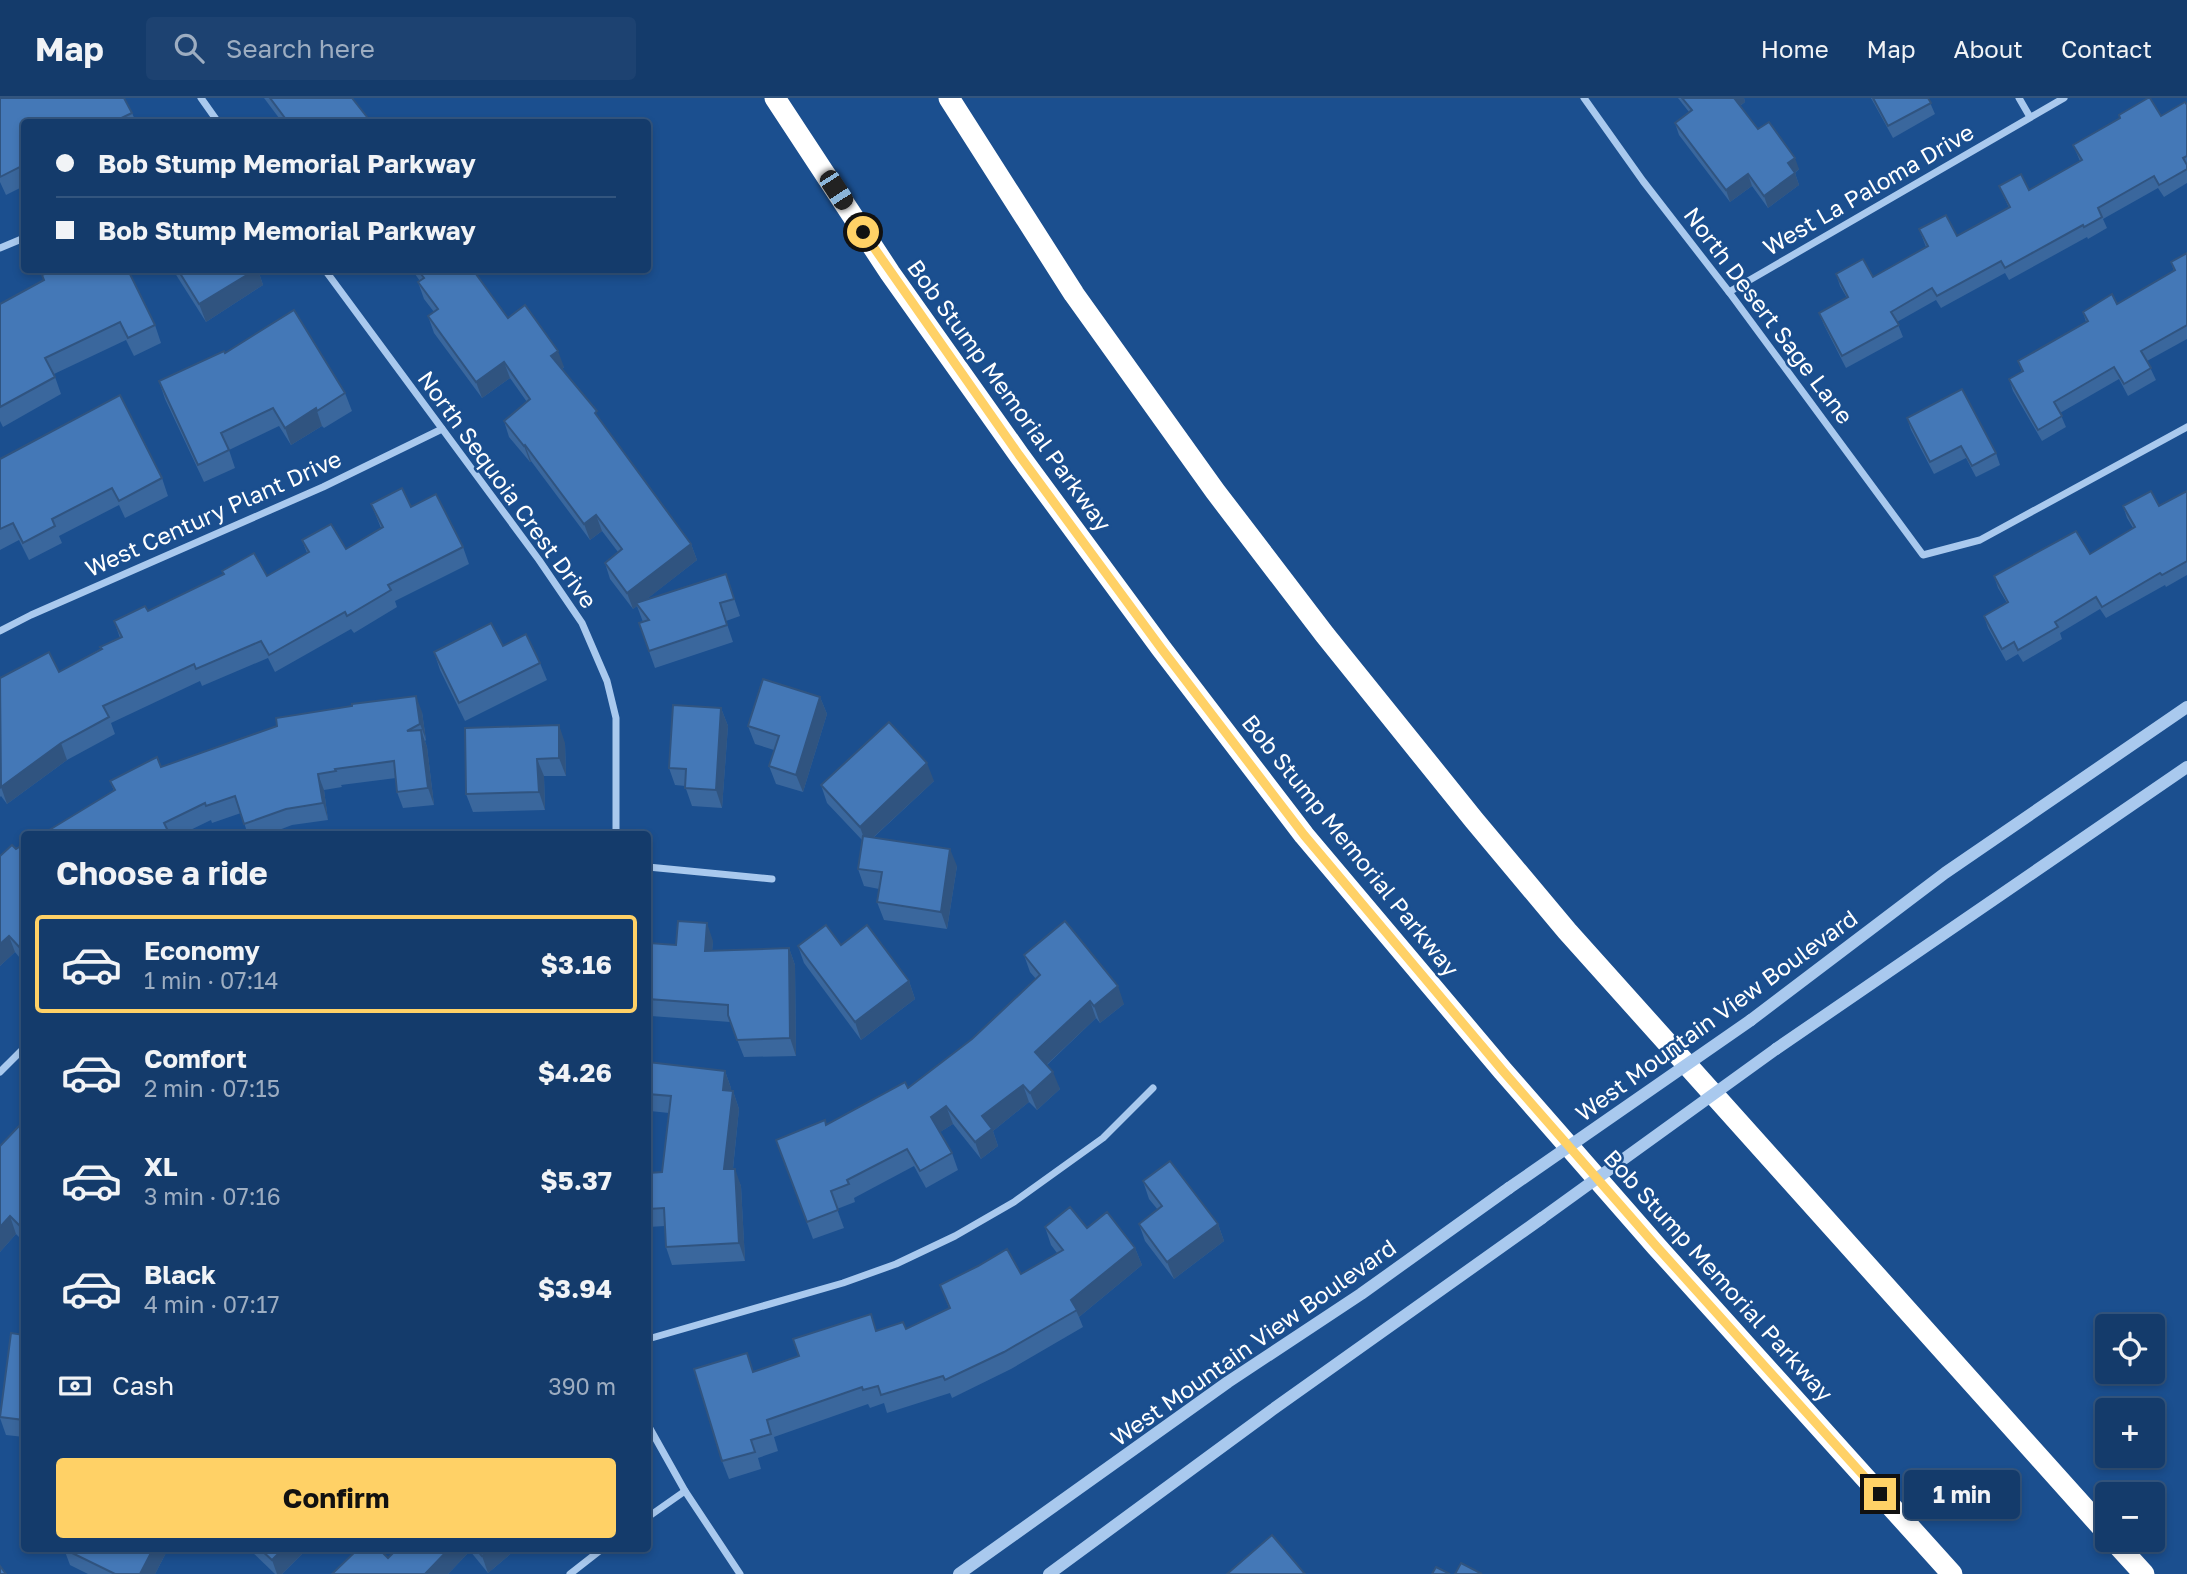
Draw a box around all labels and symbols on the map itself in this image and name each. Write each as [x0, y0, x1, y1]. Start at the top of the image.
street label: West La Paloma Drive [1758, 117, 1978, 261]
car [816, 167, 857, 213]
street label: North Desert Sage Lane [1678, 201, 1860, 429]
route start [847, 216, 879, 248]
street label: Bob Stump Memorial Parkway [902, 254, 1118, 536]
street label: North Sequoia Crest Drive [412, 365, 604, 613]
street label: West Century Plant Drive [81, 444, 345, 582]
street label: Bob Stump Memorial Parkway [1237, 708, 1465, 982]
street label: West Mountain View Boulevard [1570, 903, 1862, 1127]
street label: Bob Stump Memorial Parkway [1599, 1143, 1840, 1407]
street label: West Mountain View Boulevard [1105, 1233, 1401, 1451]
callout: 1 min [1904, 1470, 2020, 1518]
route end [1864, 1478, 1896, 1510]

